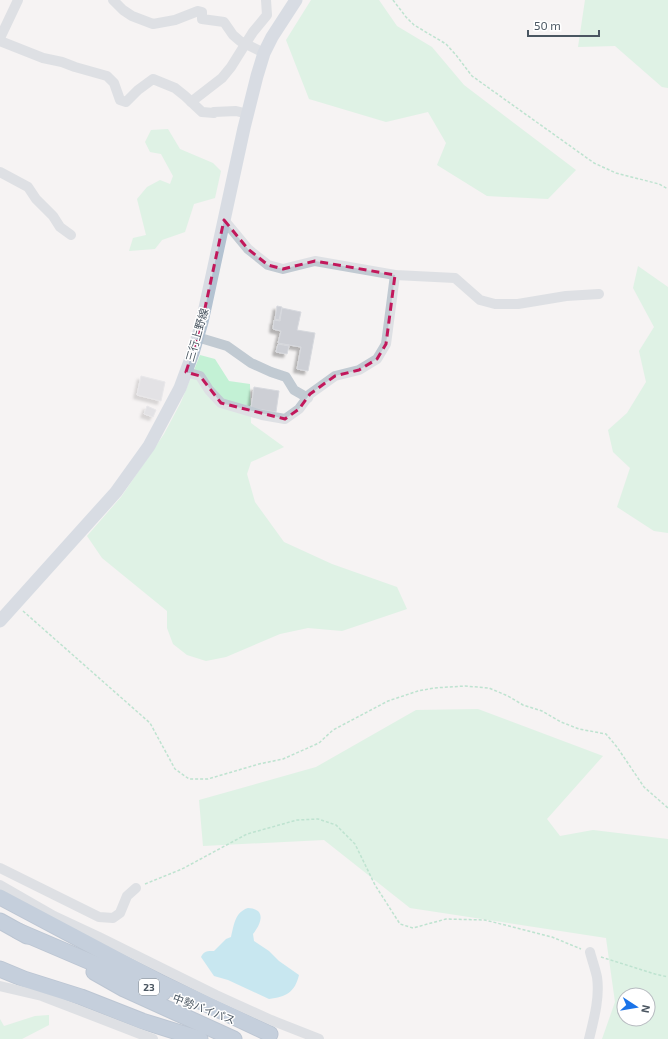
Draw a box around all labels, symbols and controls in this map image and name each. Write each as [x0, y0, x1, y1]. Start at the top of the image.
scale bar [528, 12, 599, 38]
text: 50 m [534, 18, 561, 32]
street label: 三行上野線 [183, 307, 210, 363]
road number: 23 [139, 979, 159, 995]
north arrow [616, 987, 656, 1027]
street label: 中勢バイパス [171, 991, 237, 1026]
text: N [639, 1004, 653, 1014]

